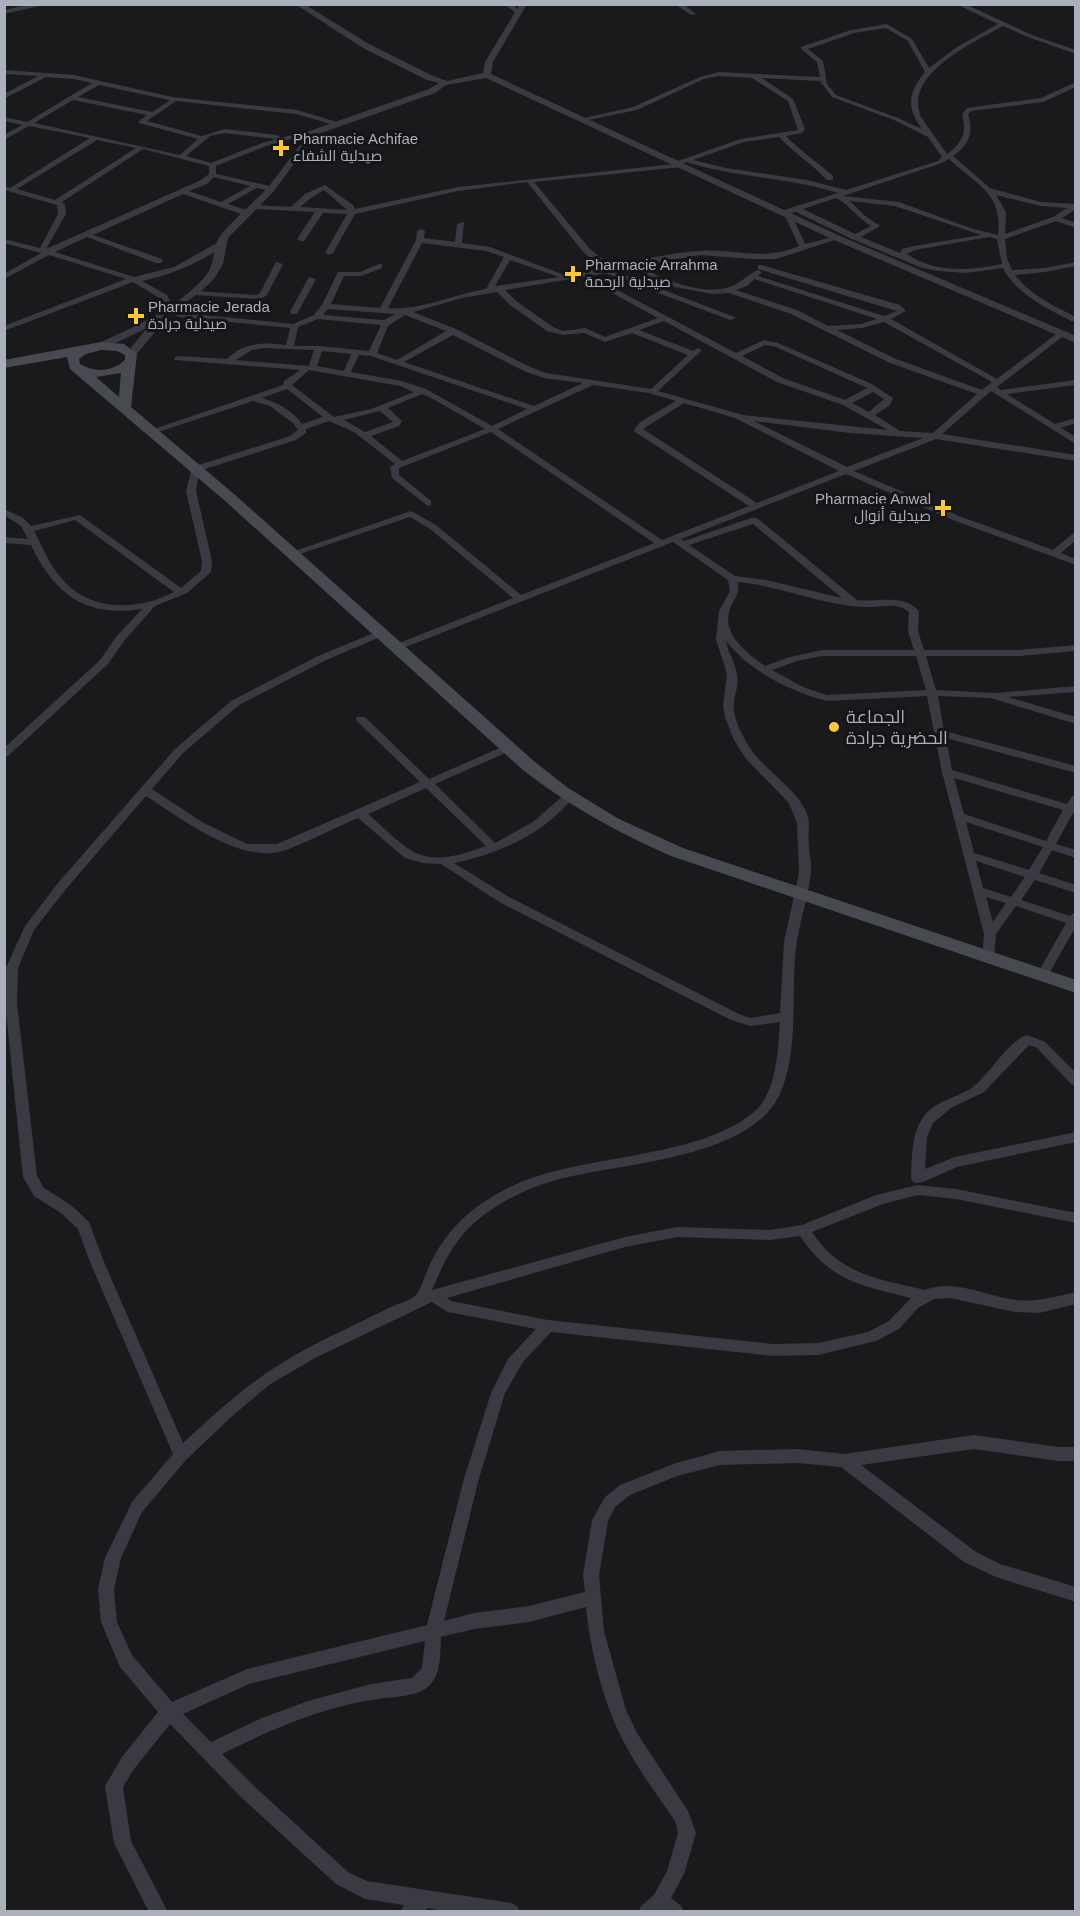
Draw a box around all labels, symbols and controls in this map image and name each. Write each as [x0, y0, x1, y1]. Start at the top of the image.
place label: Pharmacie Achifae صيدلية الشفاء [293, 130, 418, 164]
marker: Pharmacie Achifae صيدلية الشفاء [274, 141, 288, 155]
place label: Pharmacie Arrahma صيدلية الرحمة [585, 256, 718, 291]
marker: Pharmacie Arrahma صيدلية الرحمة [566, 267, 580, 281]
place label: Pharmacie Jerada صيدلية جرادة [148, 298, 270, 333]
marker: Pharmacie Jerada صيدلية جرادة [129, 309, 143, 323]
place label: Pharmacie Anwal صيدلية أنوال [815, 490, 931, 525]
marker: Pharmacie Anwal صيدلية أنوال [936, 501, 950, 515]
place label: الجماعة الحضرية جرادة [846, 707, 948, 749]
marker: الجماعة الحضرية جرادة [827, 720, 841, 734]

